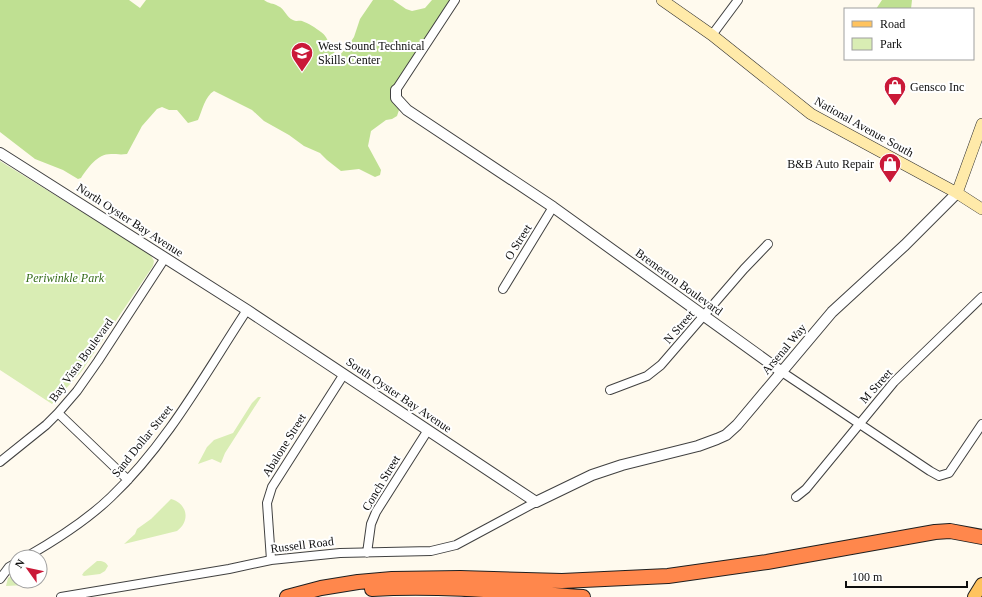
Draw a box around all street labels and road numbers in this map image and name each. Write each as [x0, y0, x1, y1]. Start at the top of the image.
street label: National Avenue South [812, 94, 916, 160]
street label: North Oyster Bay Avenue [74, 180, 186, 260]
street label: O Street [502, 221, 535, 263]
street label: Bremerton Boulevard [633, 246, 725, 318]
street label: N Street [661, 307, 698, 347]
street label: Bay Vista Boulevard [46, 316, 116, 404]
street label: Arsenal Way [759, 321, 809, 377]
street label: South Oyster Bay Avenue [344, 354, 454, 436]
street label: M Street [857, 365, 896, 406]
street label: Sand Dollar Street [109, 402, 176, 480]
street label: Abalone Street [259, 410, 309, 479]
street label: Conch Street [359, 452, 403, 513]
street label: Russell Road [270, 534, 334, 556]

